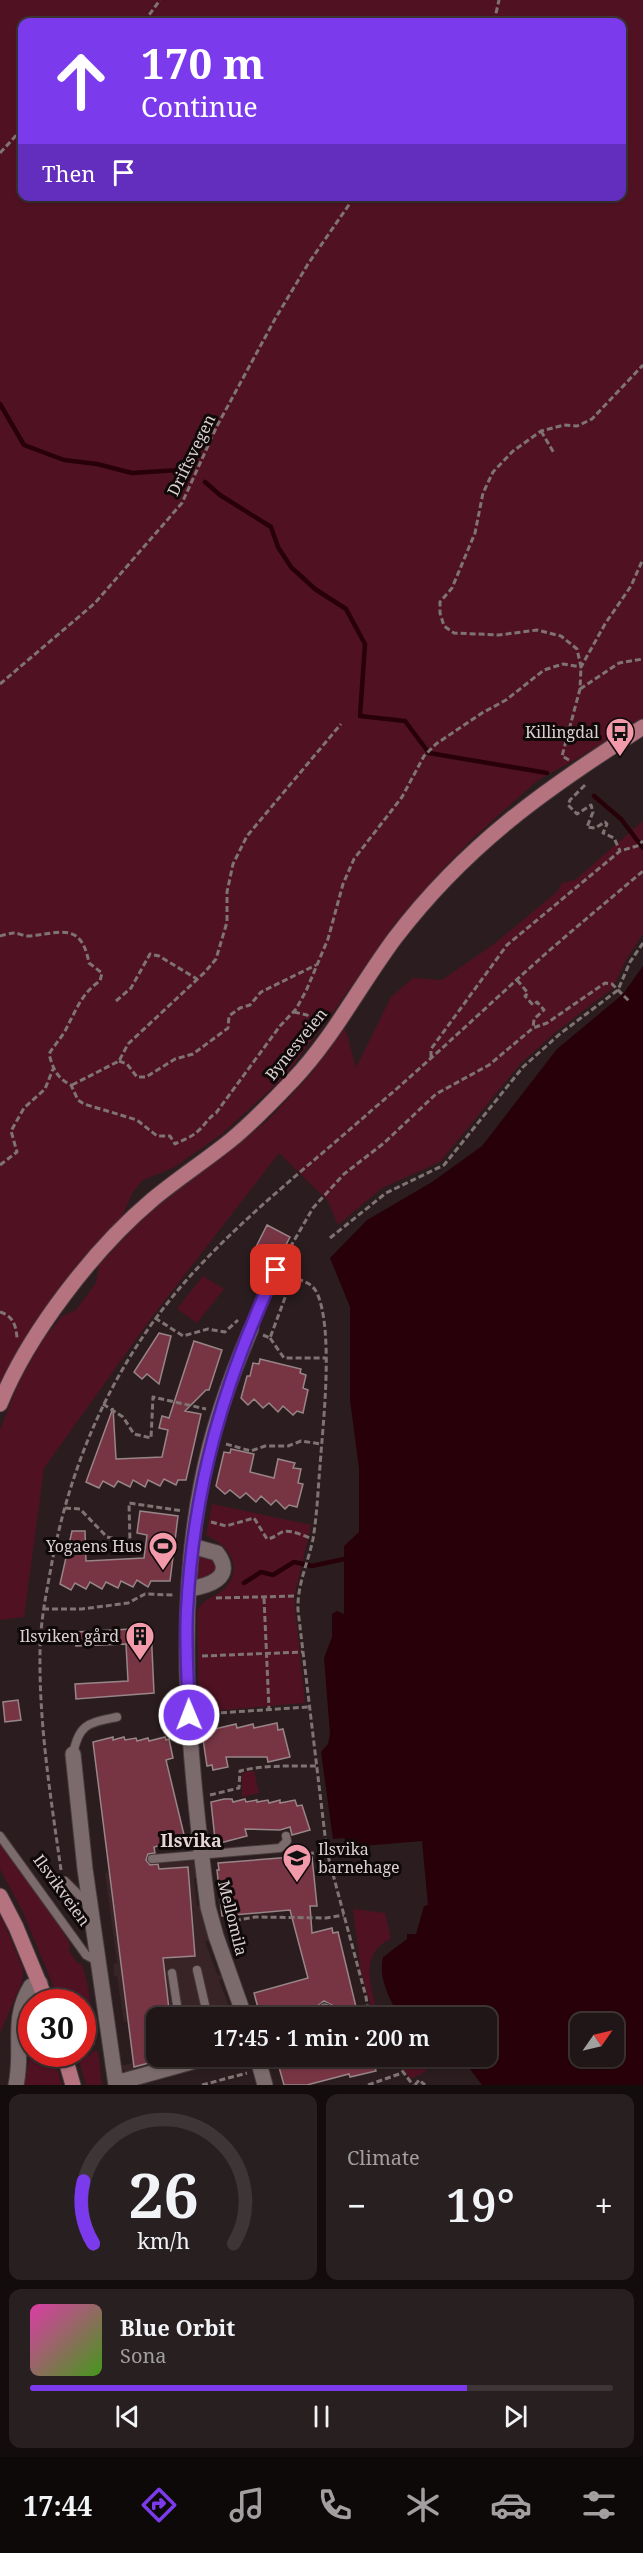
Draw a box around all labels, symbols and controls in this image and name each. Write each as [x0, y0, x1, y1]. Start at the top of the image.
text: 170 m [141, 34, 265, 91]
icon: ahead [42, 42, 120, 120]
text: Continue [141, 88, 258, 125]
icon: arrive [107, 156, 140, 189]
text: Then [42, 158, 95, 188]
street label: Driftsvegen [162, 410, 220, 500]
bus stop icon: Killingdal [604, 716, 636, 758]
place label: Killingdal [525, 721, 599, 743]
street label: Bynesveien [260, 1003, 332, 1085]
pin [250, 1244, 301, 1295]
icon: arrive [259, 1253, 292, 1286]
sports icon: Yogaens Hus [147, 1530, 179, 1572]
place label: Yogaens Hus [45, 1535, 142, 1557]
building icon: Ilsviken gård [124, 1620, 156, 1662]
place label: Ilsviken gård [20, 1625, 119, 1647]
position arrow [157, 1683, 221, 1747]
district label: Ilsvika [160, 1828, 222, 1852]
place label: Ilsvika barnehage [318, 1838, 400, 1878]
school or university icon: Ilsvika barnehage [281, 1842, 313, 1884]
street label: Ilsvikveien [29, 1850, 95, 1930]
street label: Mellomila [213, 1878, 253, 1958]
speed limit sign: 30 [18, 1989, 96, 2067]
north arrow [570, 2013, 624, 2067]
map controls [570, 2013, 624, 2067]
text: 17:45 · 1 min · 200 m [213, 2022, 430, 2052]
text: Climate [347, 2144, 420, 2171]
text: 26 [128, 2151, 198, 2236]
text: 19° [446, 2174, 515, 2235]
text: − [347, 2183, 366, 2228]
text: + [595, 2183, 613, 2228]
text: km/h [137, 2226, 190, 2255]
text: Blue Orbit [120, 2312, 235, 2342]
text: Sona [120, 2342, 167, 2369]
icon: previous [111, 2400, 144, 2433]
icon: pause [305, 2400, 338, 2433]
icon: next [499, 2400, 532, 2433]
icon: directions [138, 2484, 180, 2526]
icon: music [226, 2484, 268, 2526]
icon: phone [314, 2484, 356, 2526]
icon: climate [402, 2484, 444, 2526]
icon: car [490, 2484, 532, 2526]
icon: filters [578, 2484, 620, 2526]
text: 17:44 [23, 2487, 92, 2524]

